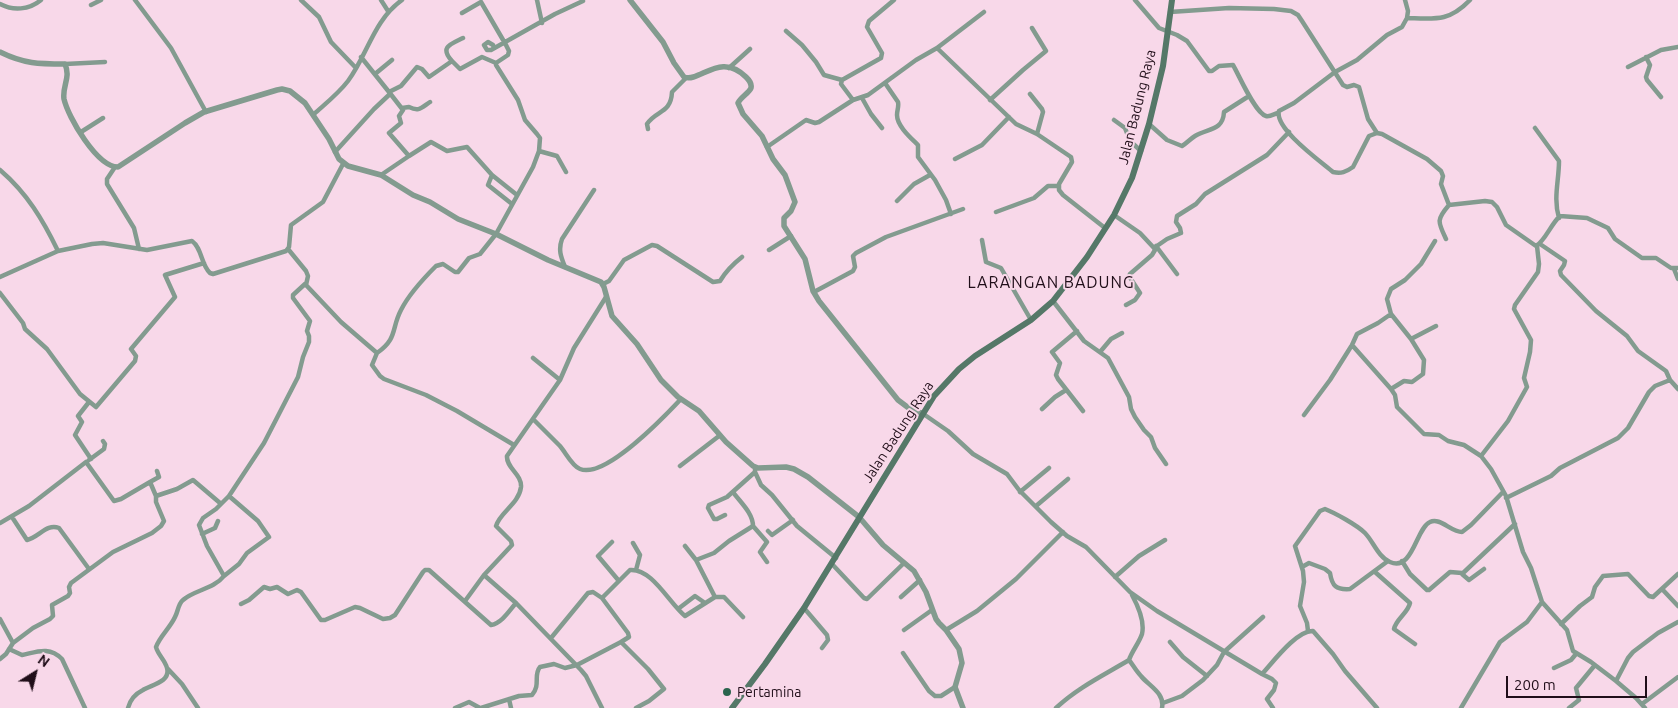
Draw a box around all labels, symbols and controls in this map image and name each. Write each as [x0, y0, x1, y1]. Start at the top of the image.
street label: Jalan Badung Raya [1115, 48, 1159, 166]
district label: LARANGAN BADUNG [966, 273, 1136, 293]
street label: Jalan Badung Raya [859, 378, 937, 486]
north arrow [10, 648, 60, 698]
text: N [35, 651, 53, 670]
scale bar [1508, 666, 1649, 698]
text: 200 m [1514, 676, 1556, 693]
place label: Pertamina [737, 684, 801, 700]
marker: Pertamina [721, 686, 733, 698]

